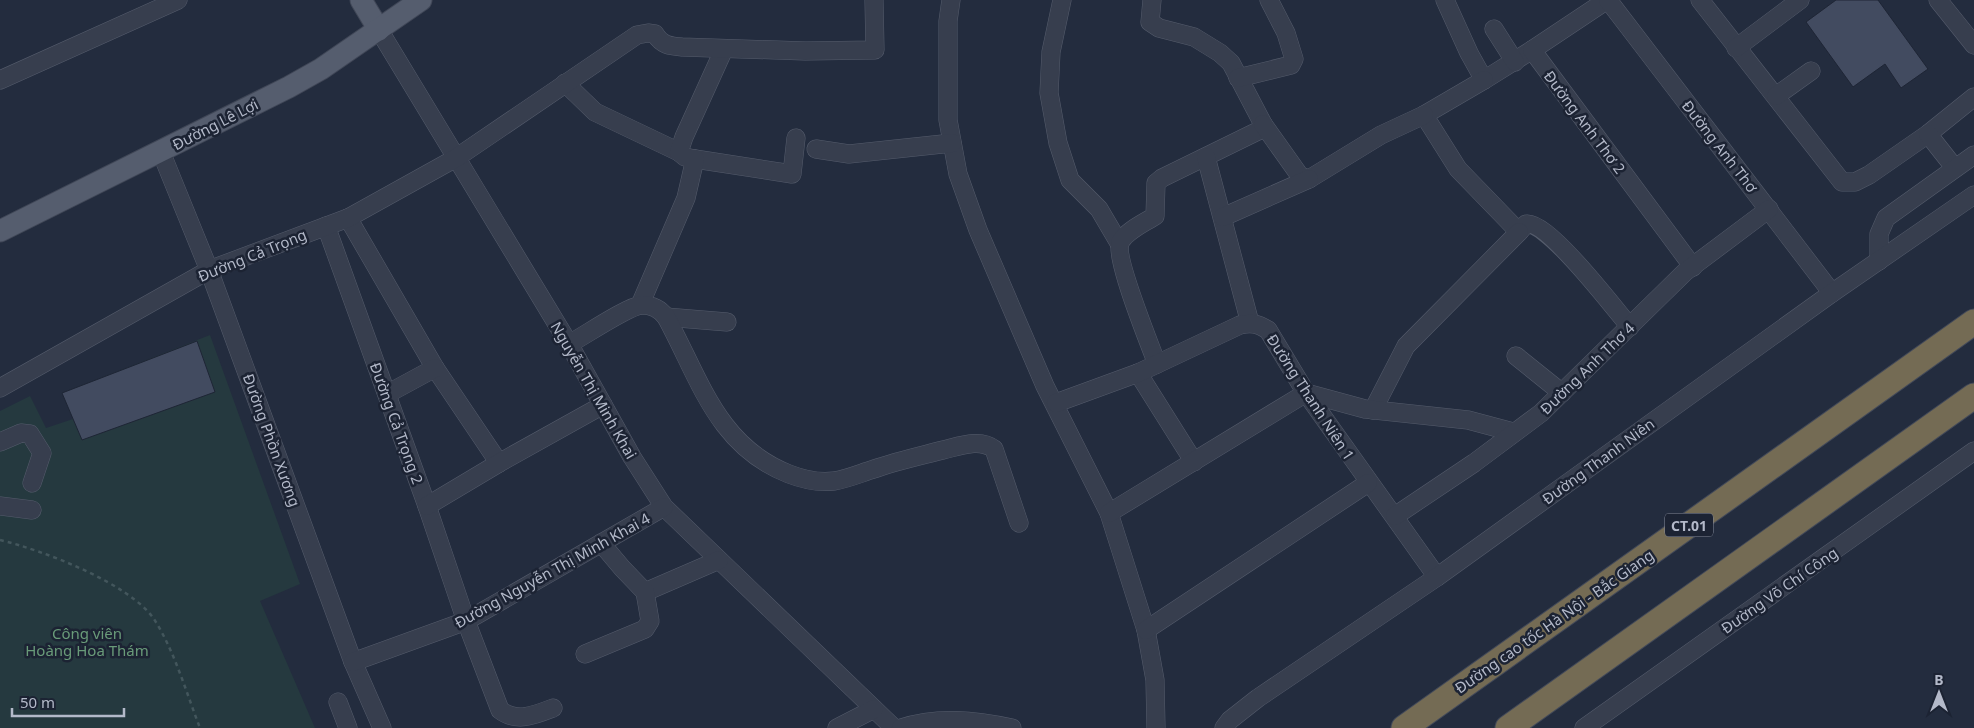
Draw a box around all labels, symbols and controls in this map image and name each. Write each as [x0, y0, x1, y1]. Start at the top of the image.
street label: Đường Anh Thơ 2 [1540, 66, 1630, 178]
street label: Đường Lê Lợi [169, 94, 261, 154]
street label: Đường Anh Thơ [1678, 96, 1763, 197]
street label: Đường Cả Trọng [195, 224, 309, 286]
street label: Đường Anh Thơ 4 [1535, 317, 1639, 418]
street label: Nguyễn Thị Minh Khai [547, 318, 641, 462]
street label: Đường Thanh Niên 1 [1263, 330, 1359, 464]
street label: Đường Cả Trọng 2 [366, 359, 428, 487]
street label: Đường Phồn Xương [239, 371, 305, 509]
street label: Đường Thanh Niên [1538, 413, 1658, 509]
street label: Đường Nguyễn Thị Minh Khai 4 [451, 508, 654, 632]
road number: CT.01 [1665, 514, 1713, 536]
street label: Đường Võ Chí Công [1717, 542, 1841, 638]
street label: Đường cao tốc Hà Nội - Bắc Giang [1451, 544, 1657, 698]
park label: Công viên Hoàng Hoa Thám [25, 623, 149, 660]
north arrow [1914, 668, 1964, 718]
text: B [1934, 670, 1944, 689]
scale bar [12, 686, 125, 718]
text: 50 m [20, 692, 55, 712]

